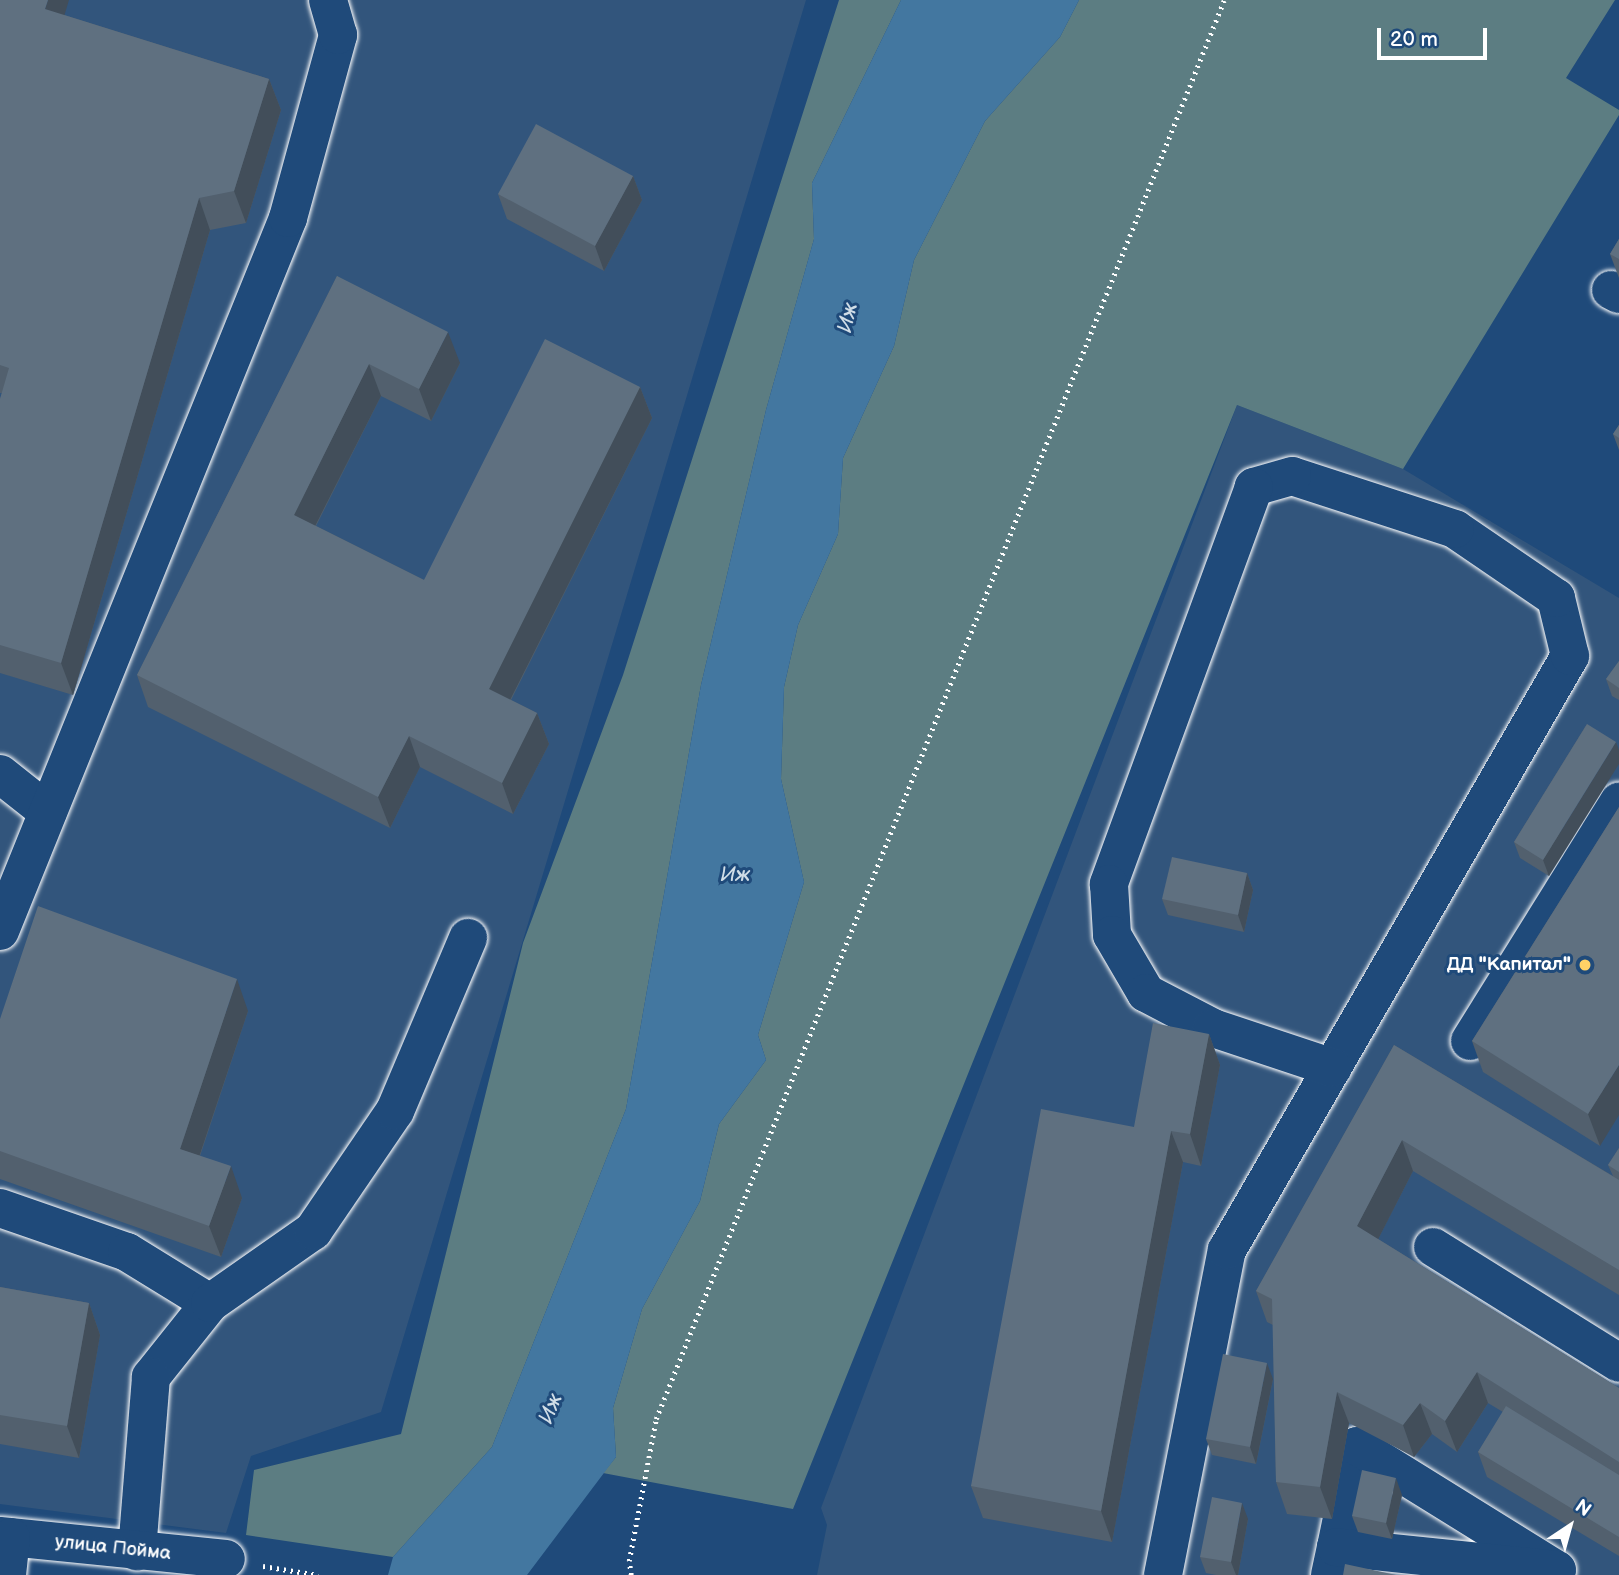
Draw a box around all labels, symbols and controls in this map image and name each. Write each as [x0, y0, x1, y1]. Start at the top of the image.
scale bar [1381, 14, 1491, 58]
text: 20 m [1390, 27, 1438, 52]
water label: Иж [832, 300, 864, 336]
water label: Иж [720, 862, 750, 888]
place label: ДД "Капитал" [1447, 954, 1571, 976]
marker: ДД "Капитал" [1577, 957, 1593, 973]
water label: Иж [534, 1390, 568, 1428]
north arrow [1535, 1491, 1605, 1561]
text: N [1570, 1495, 1595, 1522]
street label: улица Пойма [54, 1531, 172, 1565]

